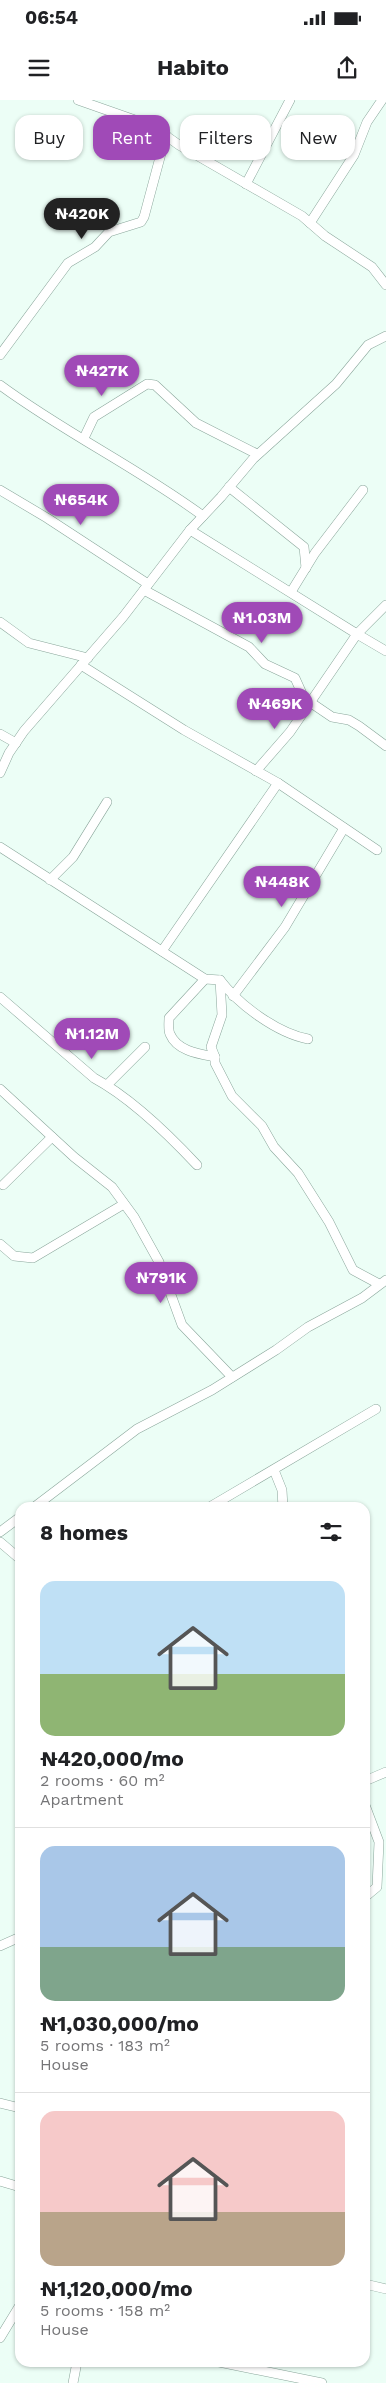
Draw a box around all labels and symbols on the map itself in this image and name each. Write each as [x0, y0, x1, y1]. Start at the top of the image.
pin: ₦420K [47, 198, 117, 240]
pin: ₦427K [67, 354, 137, 397]
pin: ₦654K [46, 484, 116, 526]
pin: ₦1.03M [221, 602, 303, 644]
pin: ₦469K [240, 688, 310, 730]
pin: ₦448K [247, 866, 317, 908]
pin: ₦1.12M [51, 1018, 133, 1060]
pin: ₦791K [126, 1262, 196, 1304]

